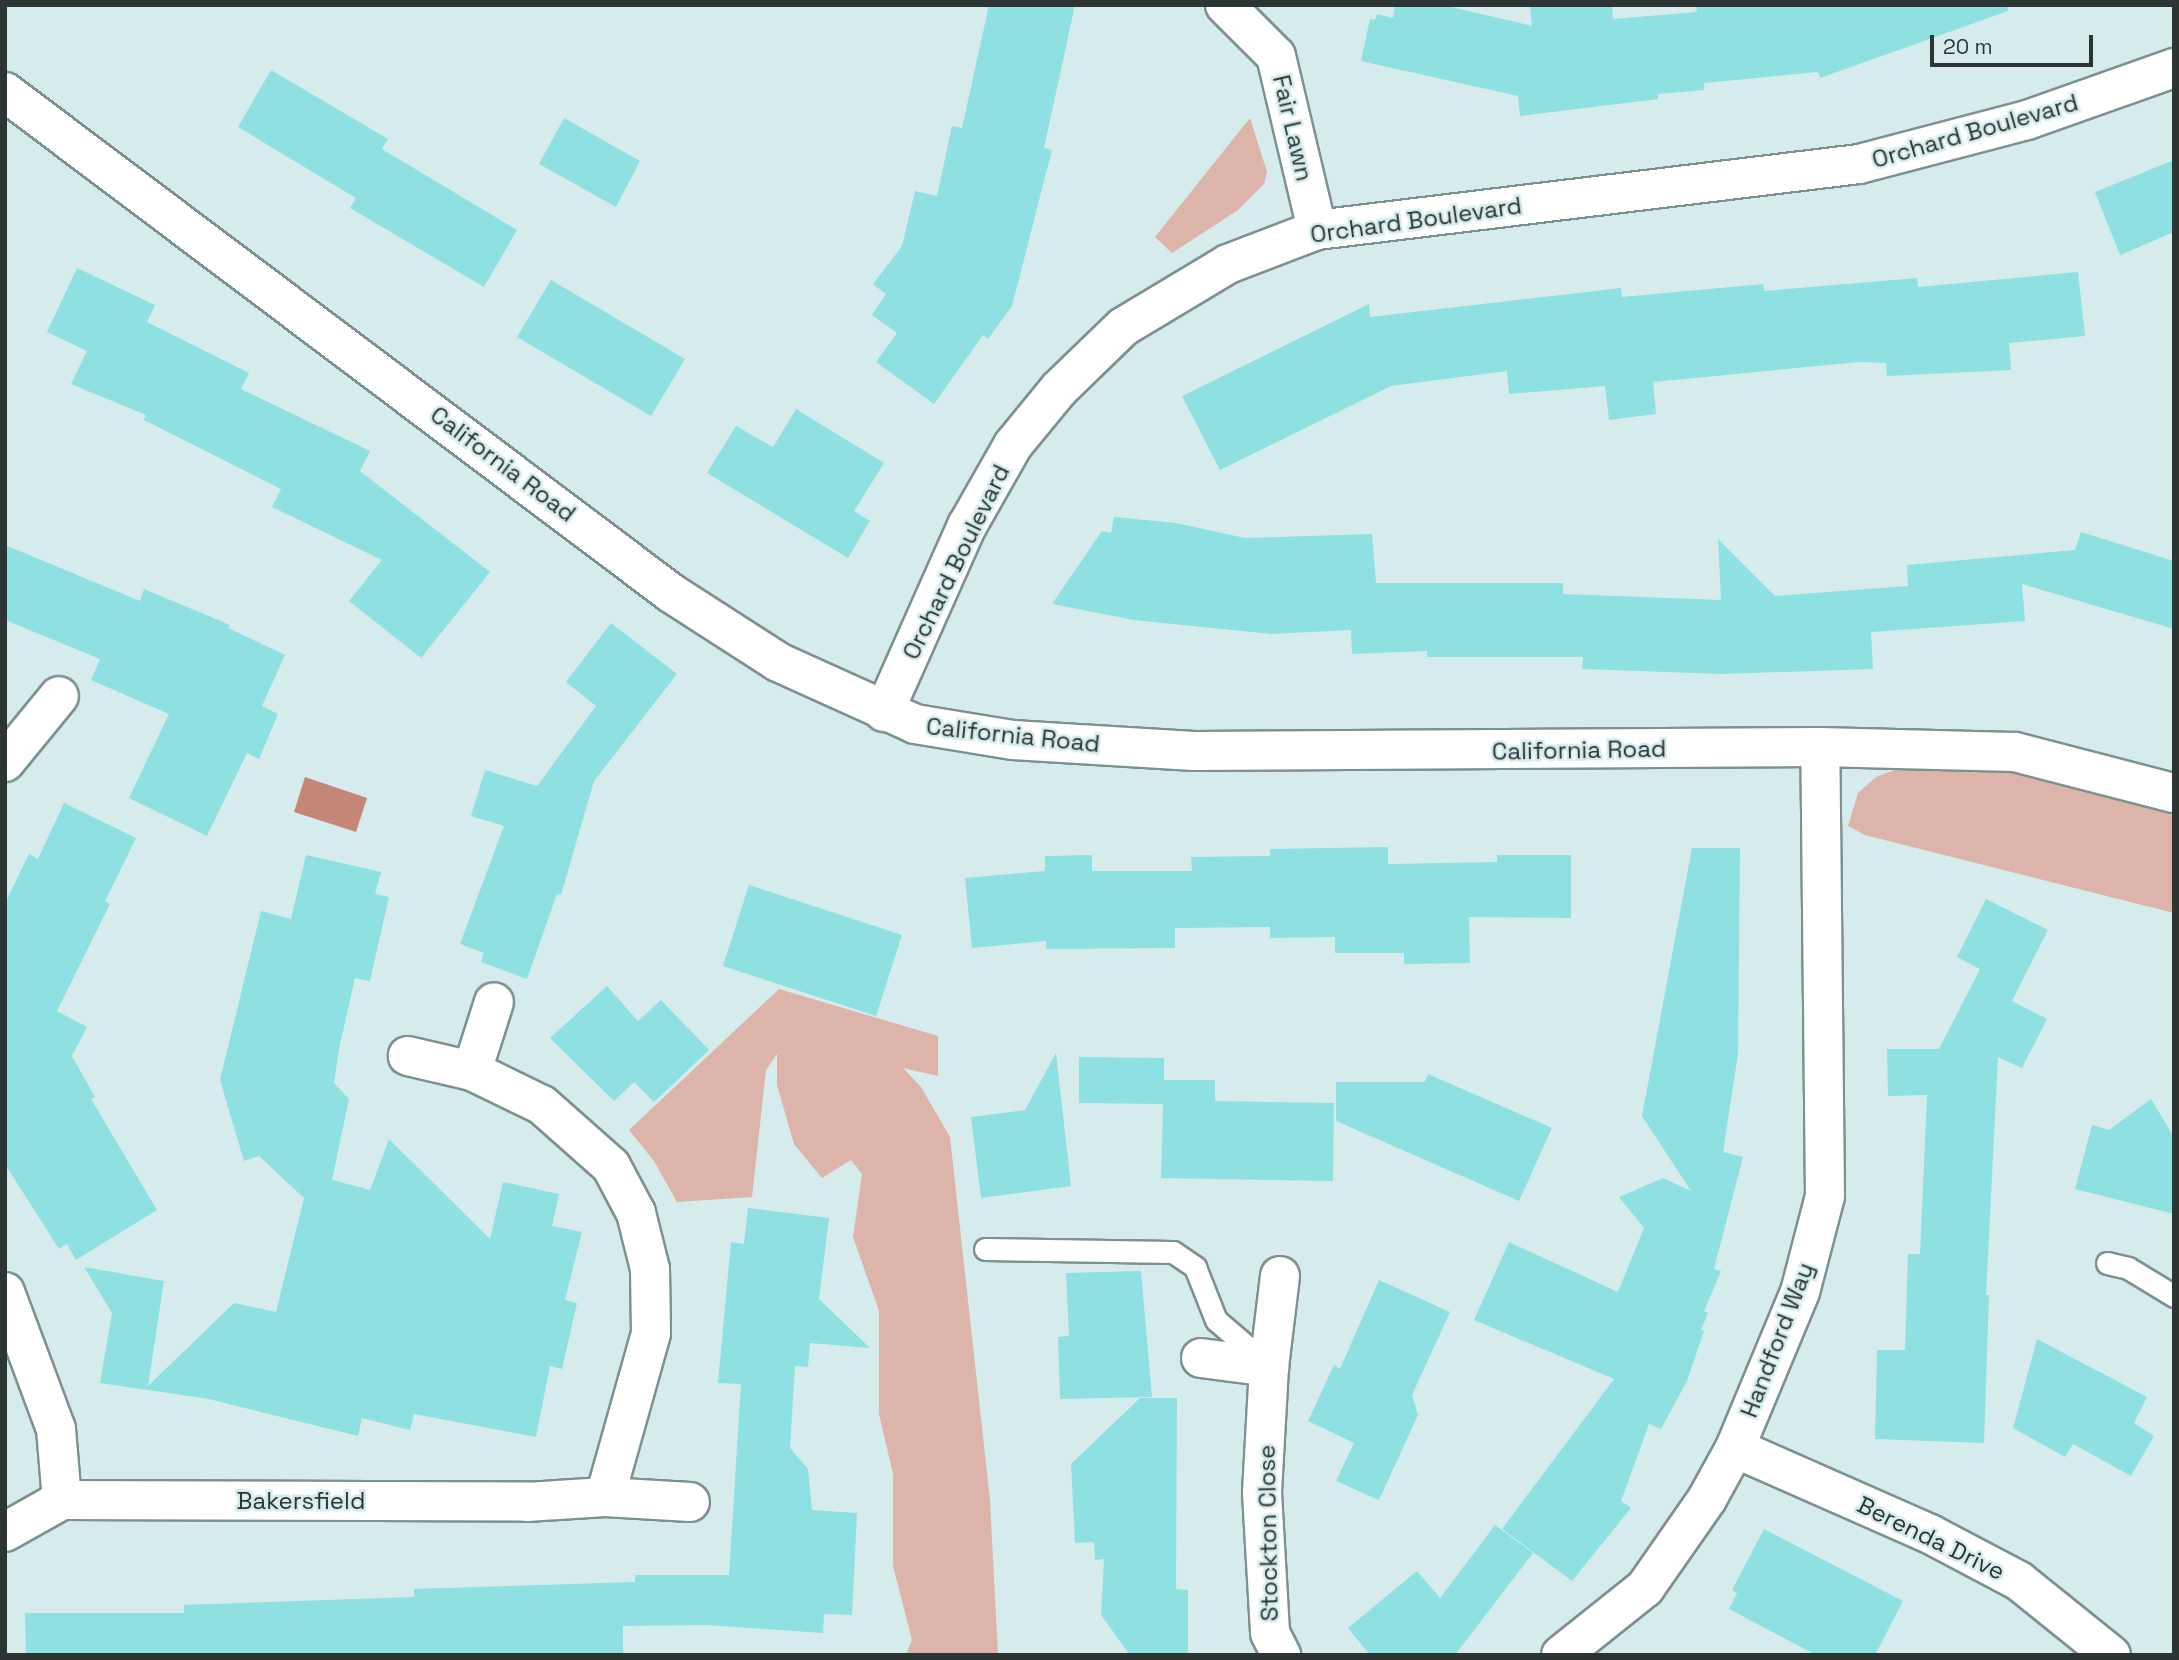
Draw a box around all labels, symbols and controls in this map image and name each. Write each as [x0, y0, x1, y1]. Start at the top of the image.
scale bar [1934, 21, 2097, 65]
text: 20 m [1943, 33, 1993, 60]
street label: Fair Lawn [1267, 72, 1319, 184]
street label: Orchard Boulevard [1869, 88, 2081, 174]
street label: Orchard Boulevard [1308, 191, 1524, 249]
street label: California Road [425, 400, 581, 528]
street label: Orchard Boulevard [896, 460, 1016, 664]
street label: California Road [925, 712, 1101, 758]
street label: California Road [1492, 734, 1666, 766]
street label: Handford Way [1734, 1258, 1820, 1422]
street label: Stockton Close [1252, 1444, 1284, 1622]
street label: Bakersfield [237, 1487, 365, 1515]
street label: Berenda Drive [1853, 1490, 2009, 1586]

